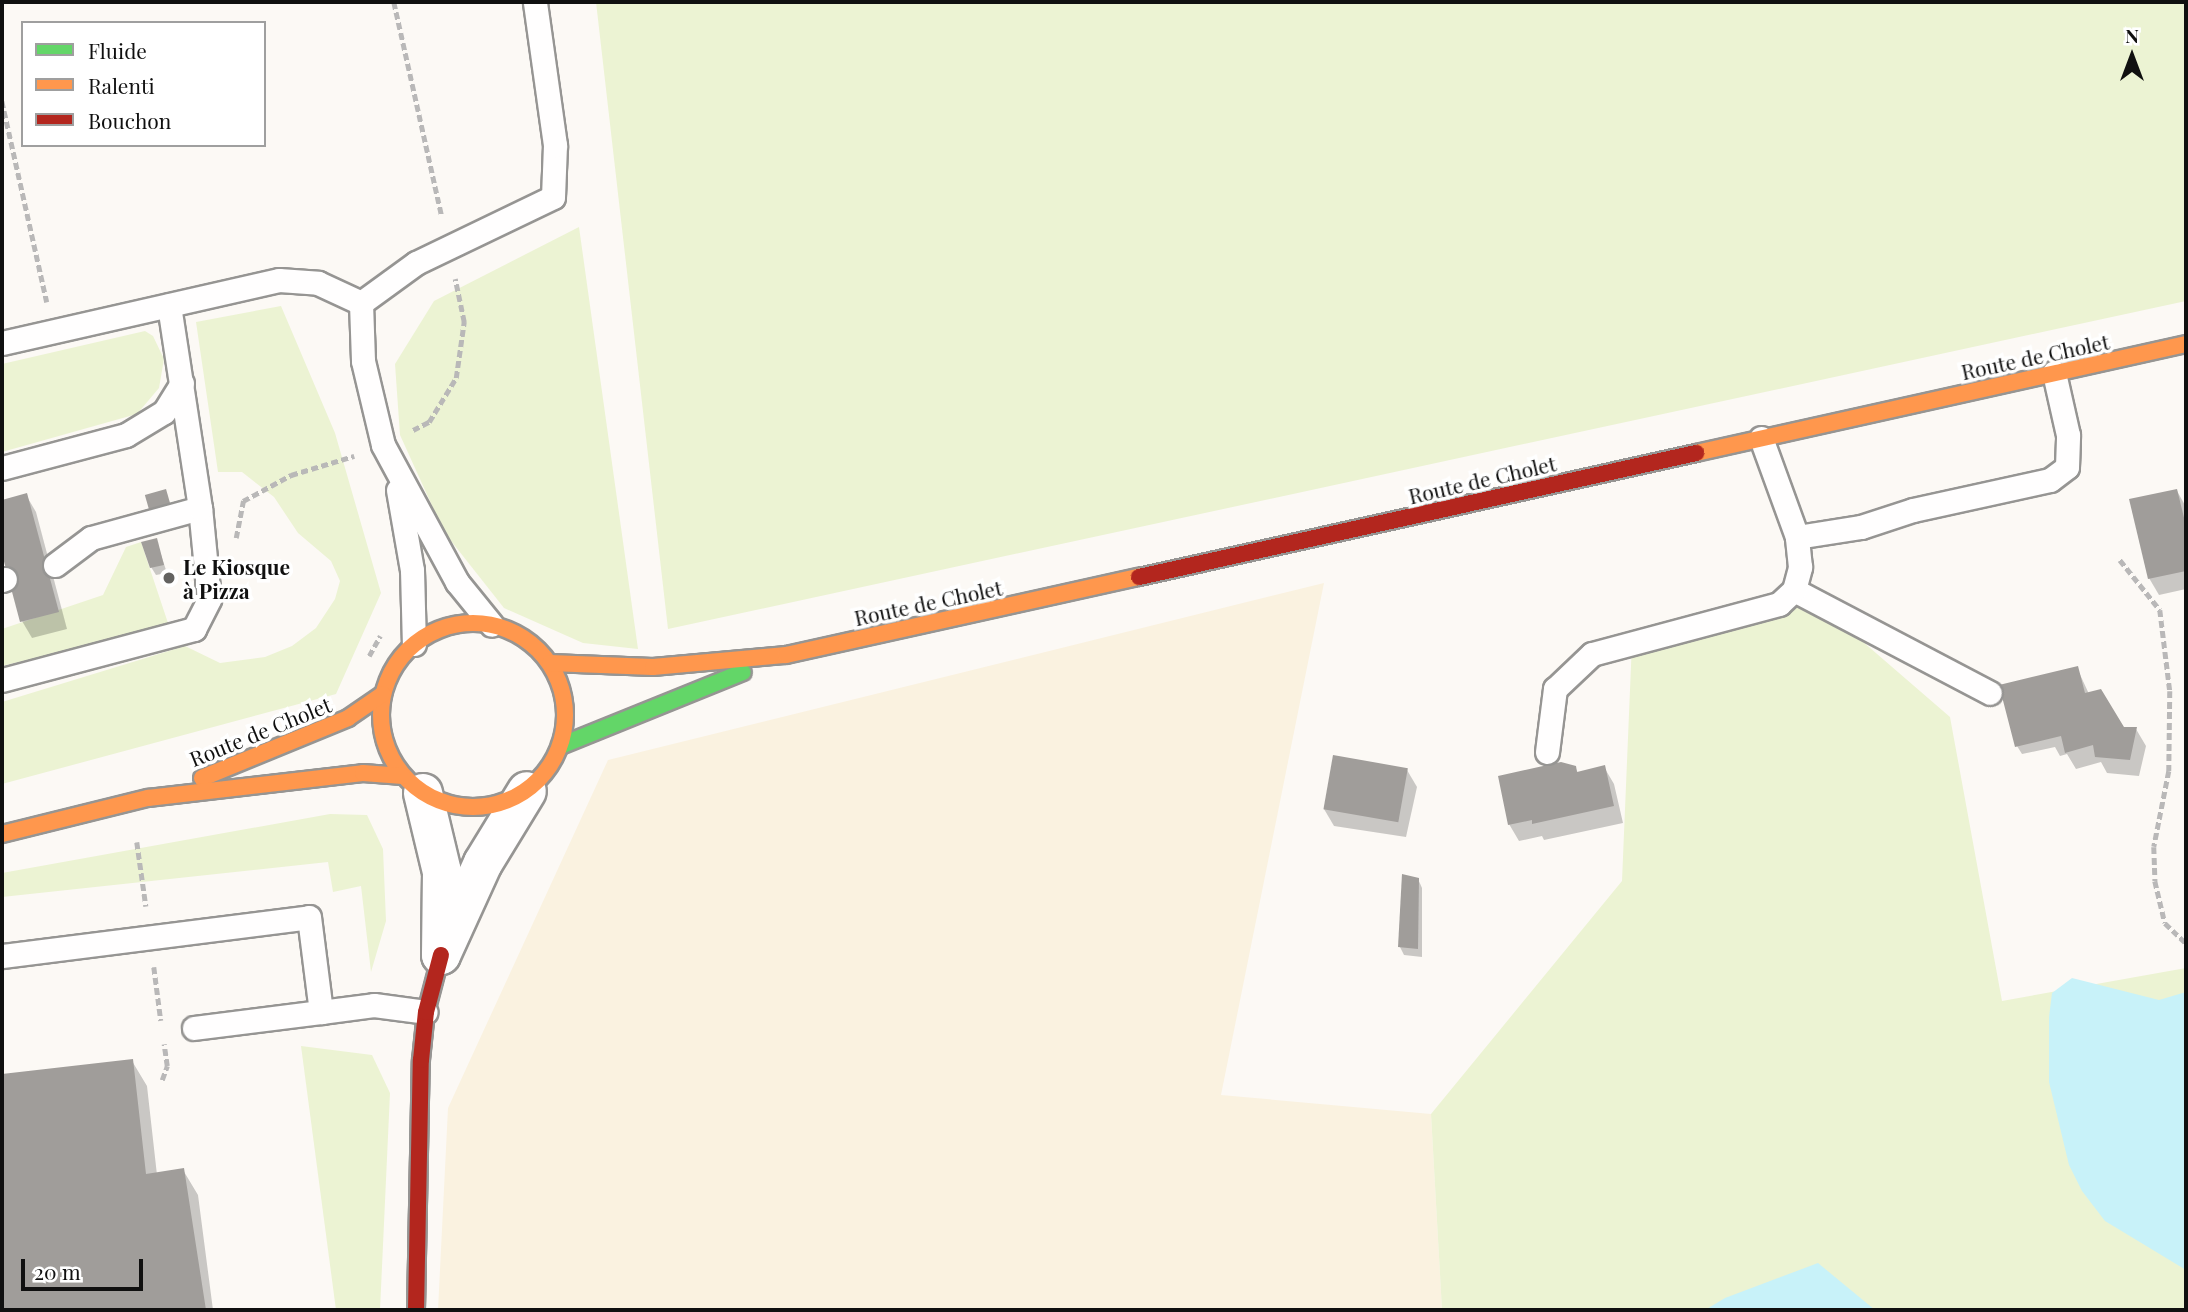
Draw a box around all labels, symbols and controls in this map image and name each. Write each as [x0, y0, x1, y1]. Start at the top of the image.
legend [21, 21, 266, 147]
north arrow [2097, 21, 2167, 91]
text: N [2125, 22, 2139, 48]
text: Fluide [88, 36, 147, 64]
text: Ralenti [88, 71, 155, 99]
text: Bouchon [88, 106, 171, 134]
street label: Route de Cholet [1959, 328, 2111, 384]
street label: Route de Cholet [1406, 450, 1558, 508]
place label: Le Kiosque à Pizza [183, 553, 290, 603]
marker: Le Kiosque à Pizza [161, 570, 177, 586]
street label: Route de Cholet [852, 574, 1004, 630]
street label: Route de Cholet [185, 691, 335, 771]
scale bar [24, 1246, 147, 1290]
text: 20 m [34, 1257, 81, 1285]

